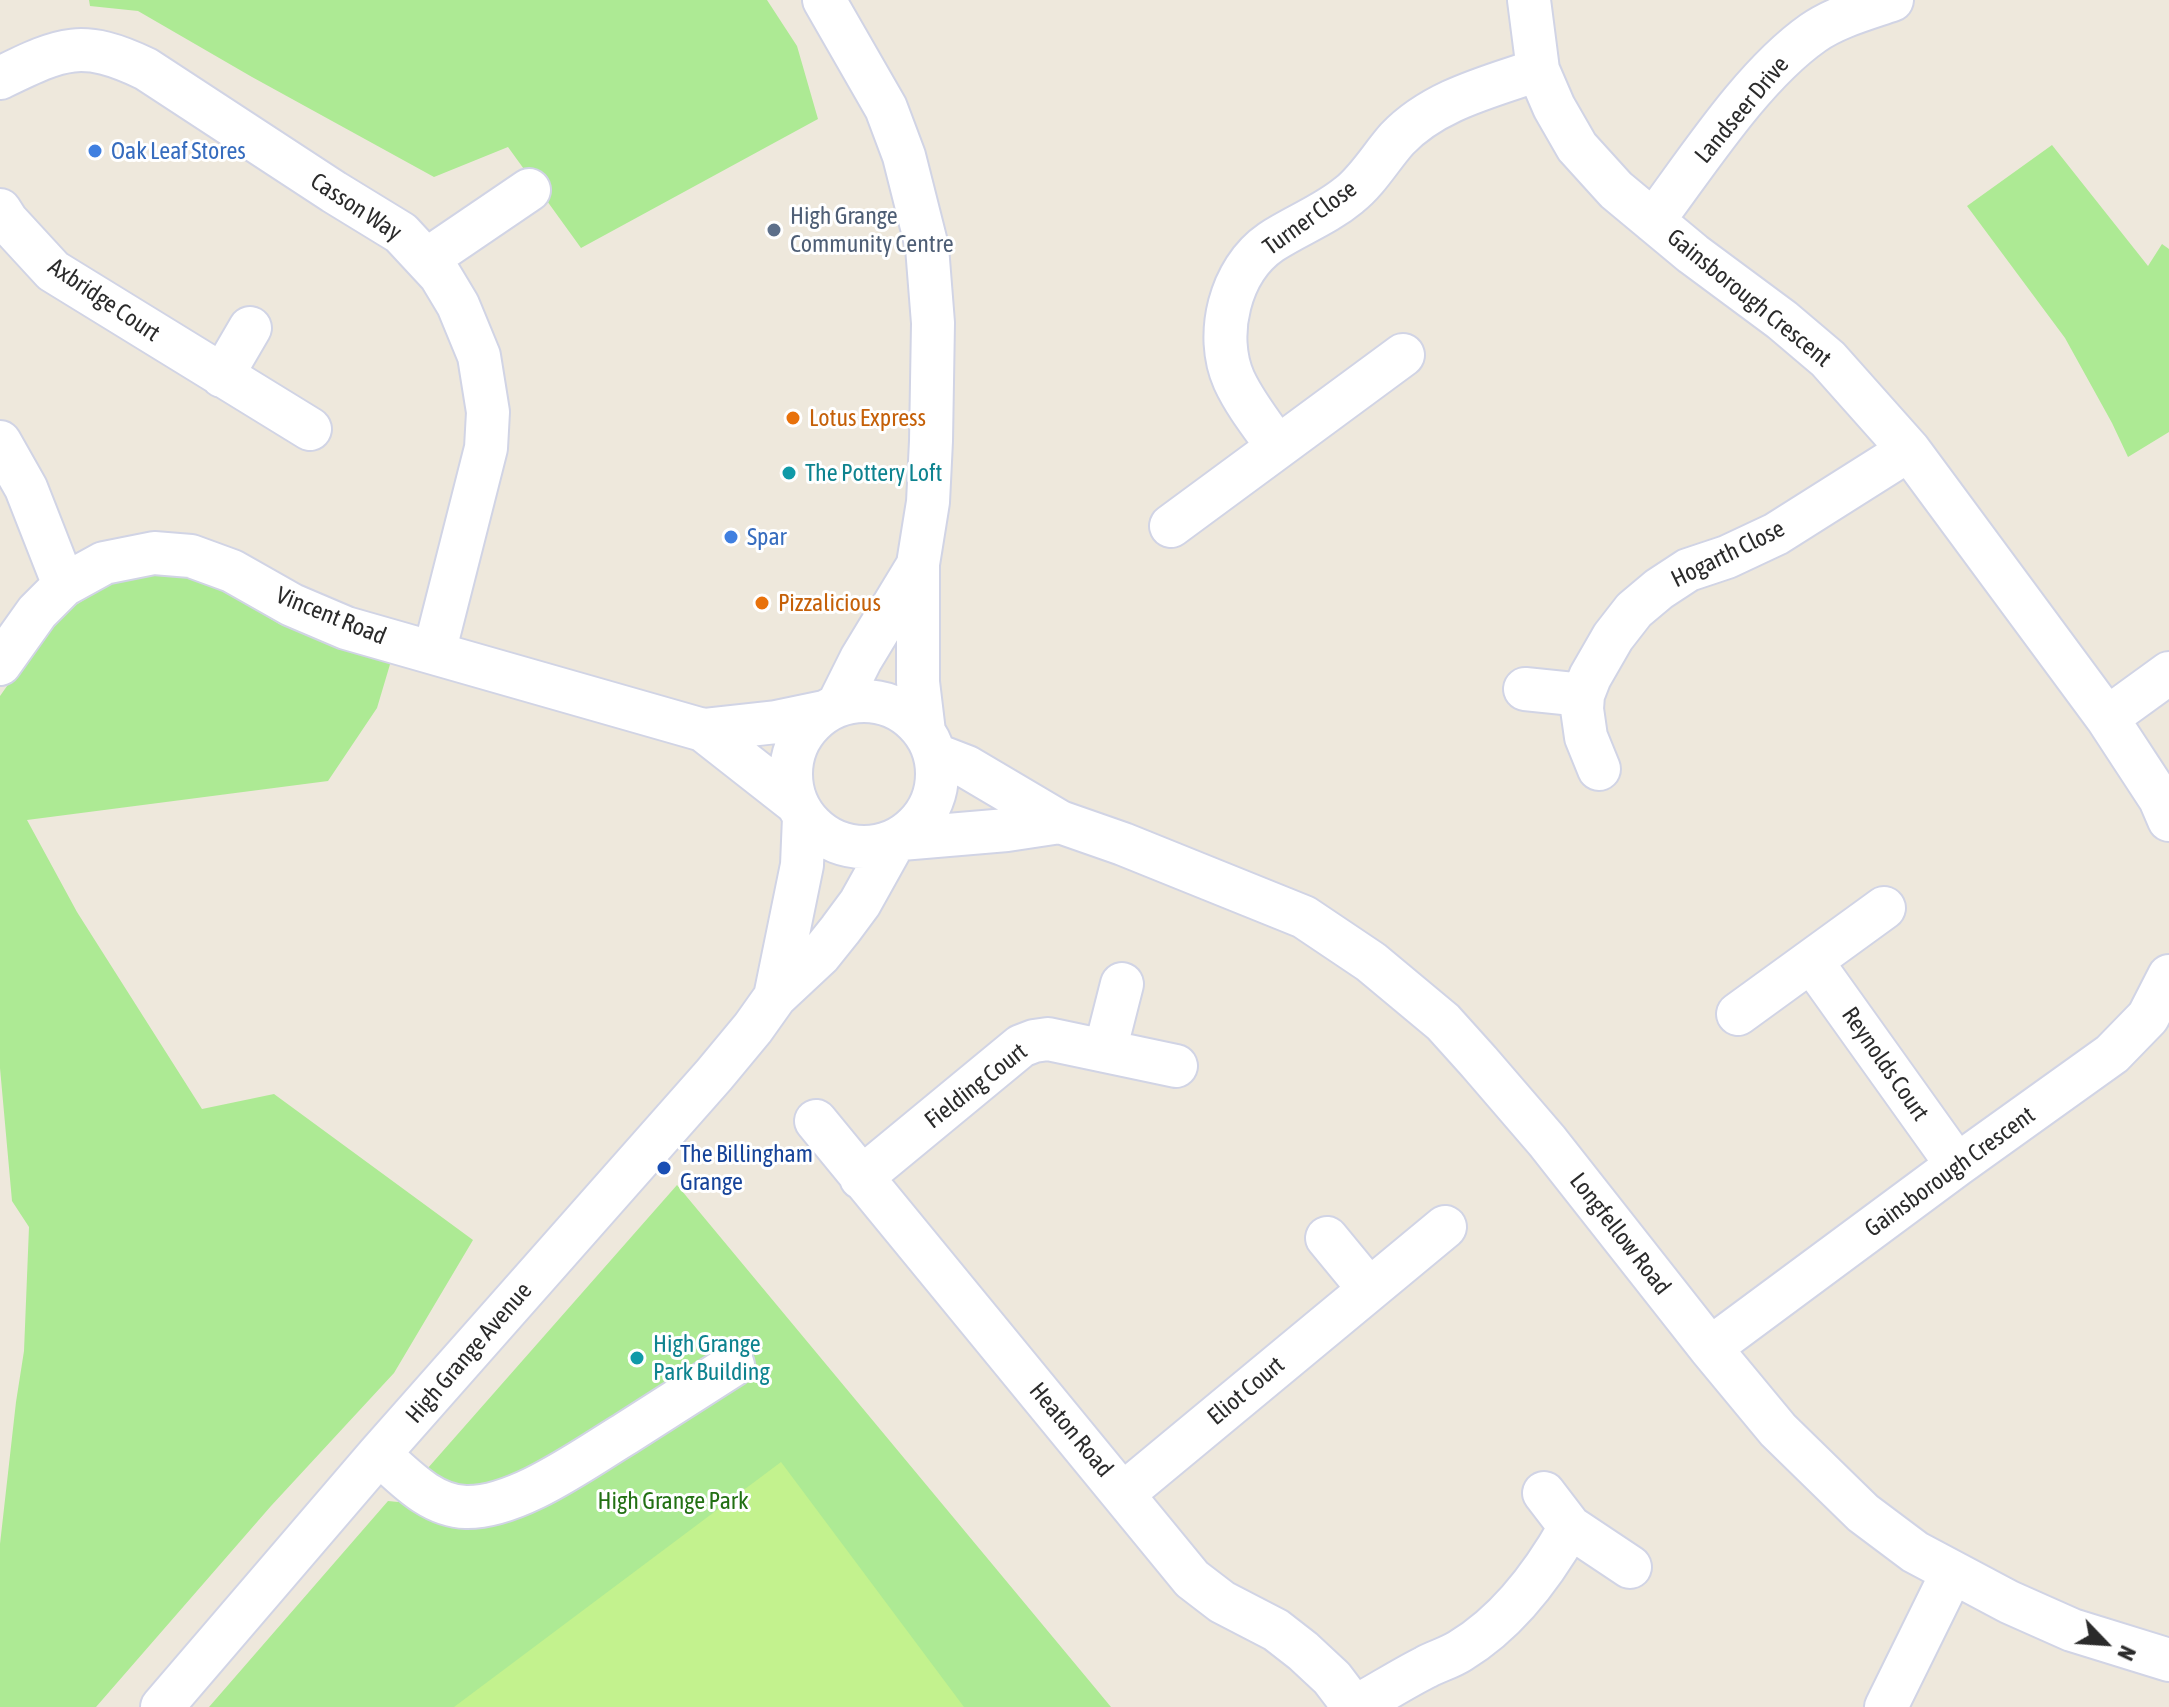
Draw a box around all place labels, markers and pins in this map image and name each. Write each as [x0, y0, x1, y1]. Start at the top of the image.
place label: Oak Leaf Stores [111, 137, 246, 165]
marker: Oak Leaf Stores [86, 142, 104, 160]
place label: High Grange Community Centre [790, 202, 954, 258]
marker: High Grange Community Centre [765, 221, 783, 239]
place label: Lotus Express [809, 404, 926, 432]
marker: Lotus Express [784, 409, 802, 427]
place label: The Pottery Loft [805, 459, 943, 487]
marker: The Pottery Loft [780, 464, 798, 482]
place label: Spar [747, 523, 787, 551]
marker: Spar [722, 528, 740, 546]
place label: Pizzalicious [778, 589, 881, 617]
marker: Pizzalicious [753, 594, 771, 612]
place label: The Billingham Grange [680, 1140, 813, 1196]
marker: The Billingham Grange [655, 1159, 673, 1177]
place label: High Grange Park Building [653, 1330, 770, 1386]
marker: High Grange Park Building [628, 1349, 646, 1367]

